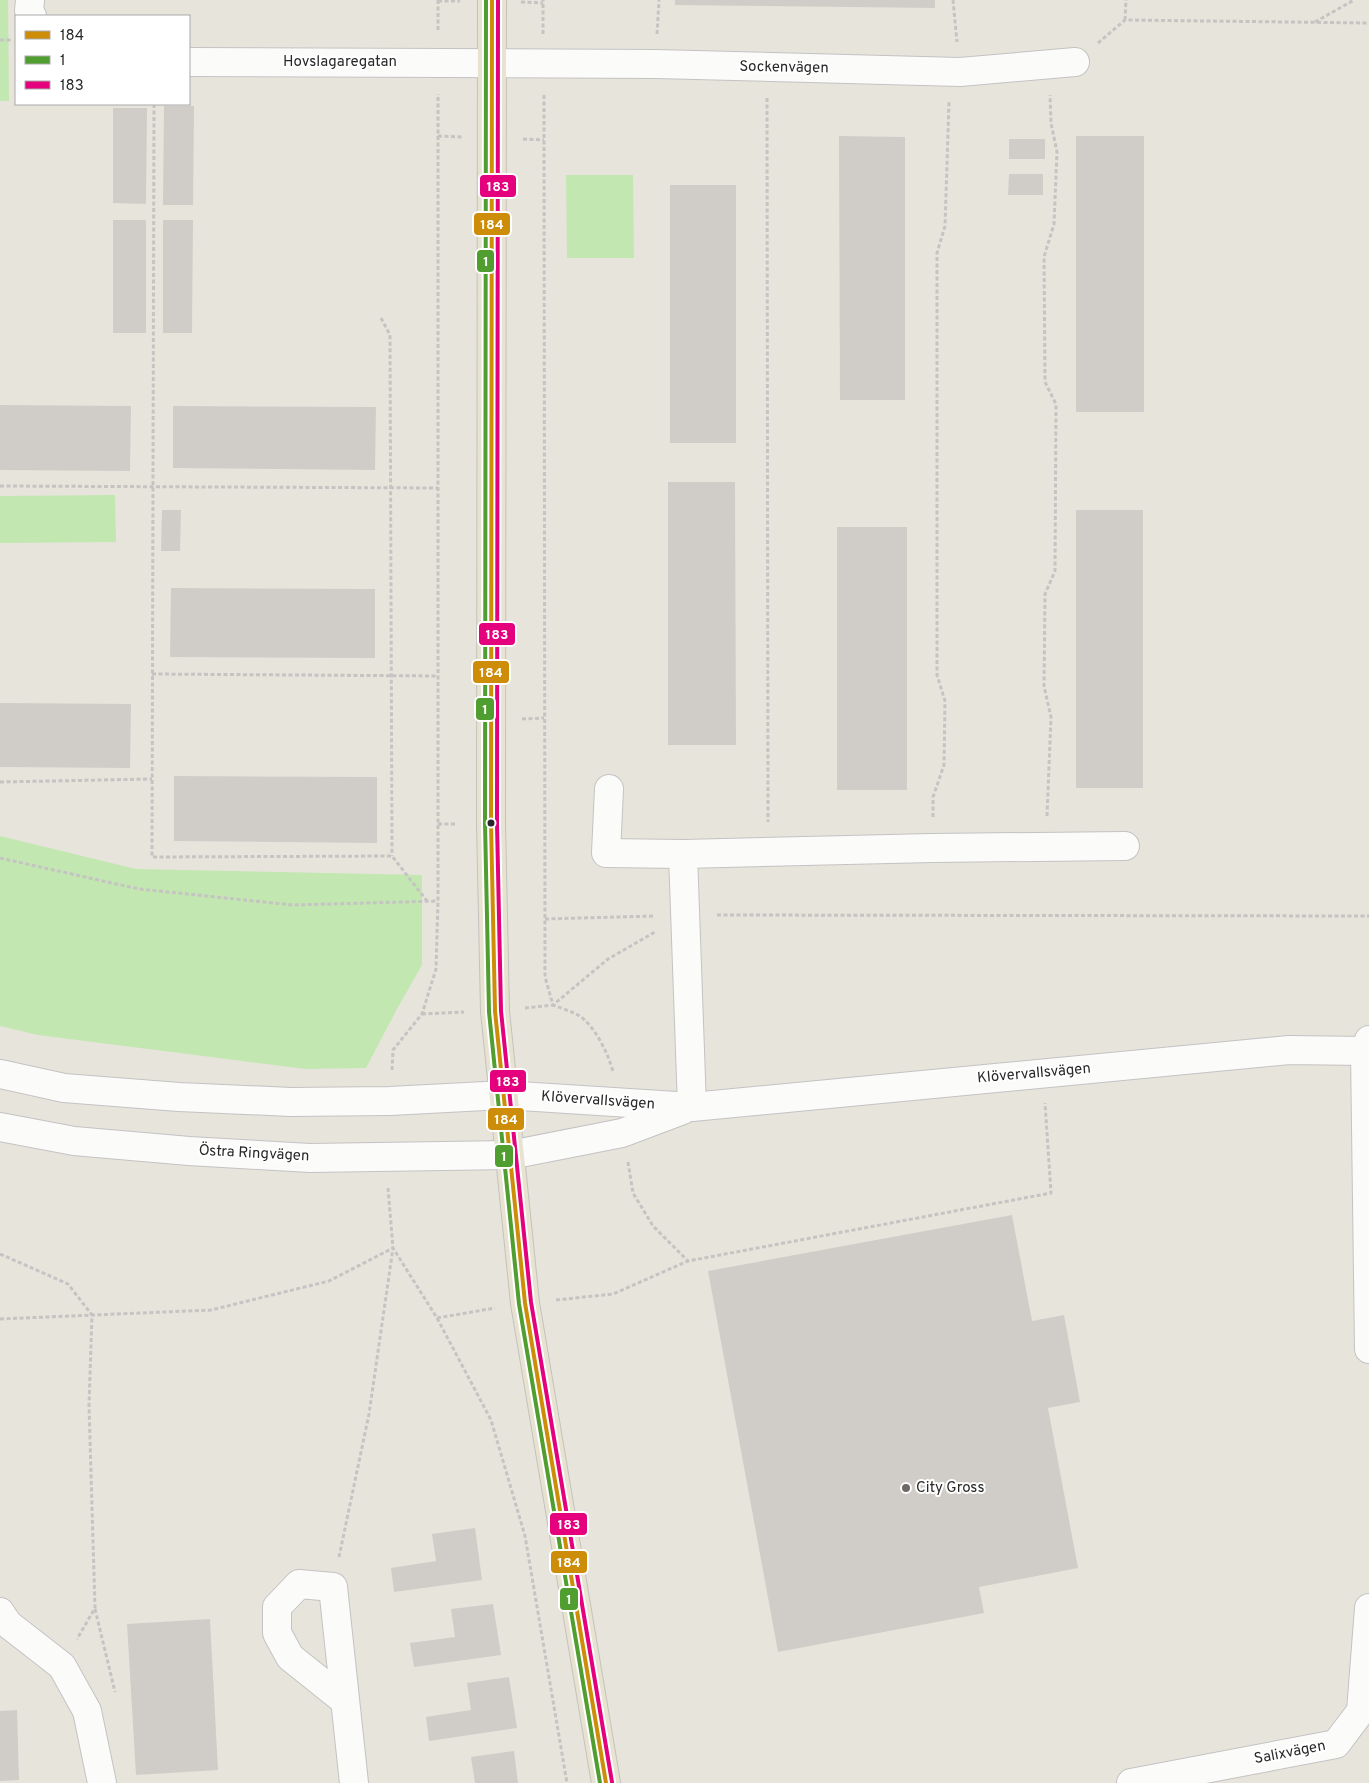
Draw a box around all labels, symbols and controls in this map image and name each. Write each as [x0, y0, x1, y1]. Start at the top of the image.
legend [15, 15, 190, 105]
text: 184 [60, 27, 84, 46]
text: 1 [60, 52, 66, 71]
street label: Hovslagaregatan [283, 53, 397, 72]
street label: Sockenvägen [739, 58, 829, 78]
text: 183 [60, 77, 84, 96]
line badge: 183 [479, 174, 517, 198]
text: 183 [487, 179, 509, 196]
line badge: 184 [473, 212, 511, 236]
text: 184 [480, 217, 504, 234]
line badge: 1 [476, 249, 495, 273]
text: 1 [483, 254, 489, 271]
line badge: 183 [478, 622, 516, 646]
text: 183 [486, 627, 508, 644]
line badge: 184 [472, 660, 510, 684]
text: 184 [479, 665, 503, 682]
line badge: 1 [475, 697, 495, 721]
text: 1 [482, 702, 488, 719]
unlabelled marker [486, 818, 496, 828]
street label: Klövervallsvägen [976, 1060, 1092, 1088]
line badge: 183 [489, 1069, 527, 1093]
text: 183 [497, 1074, 519, 1091]
street label: Klövervallsvägen [540, 1088, 656, 1114]
line badge: 184 [487, 1107, 525, 1131]
text: 184 [494, 1112, 518, 1129]
street label: Östra Ringvägen [198, 1141, 310, 1166]
line badge: 1 [494, 1144, 514, 1168]
text: 1 [501, 1149, 507, 1166]
place label: City Gross [916, 1479, 984, 1498]
marker: City Gross [900, 1482, 912, 1494]
line badge: 183 [549, 1512, 588, 1536]
text: 183 [558, 1517, 580, 1534]
line badge: 184 [550, 1550, 588, 1574]
text: 184 [557, 1555, 581, 1572]
line badge: 1 [559, 1587, 579, 1611]
text: 1 [566, 1592, 572, 1609]
street label: Salixvägen [1253, 1737, 1327, 1769]

